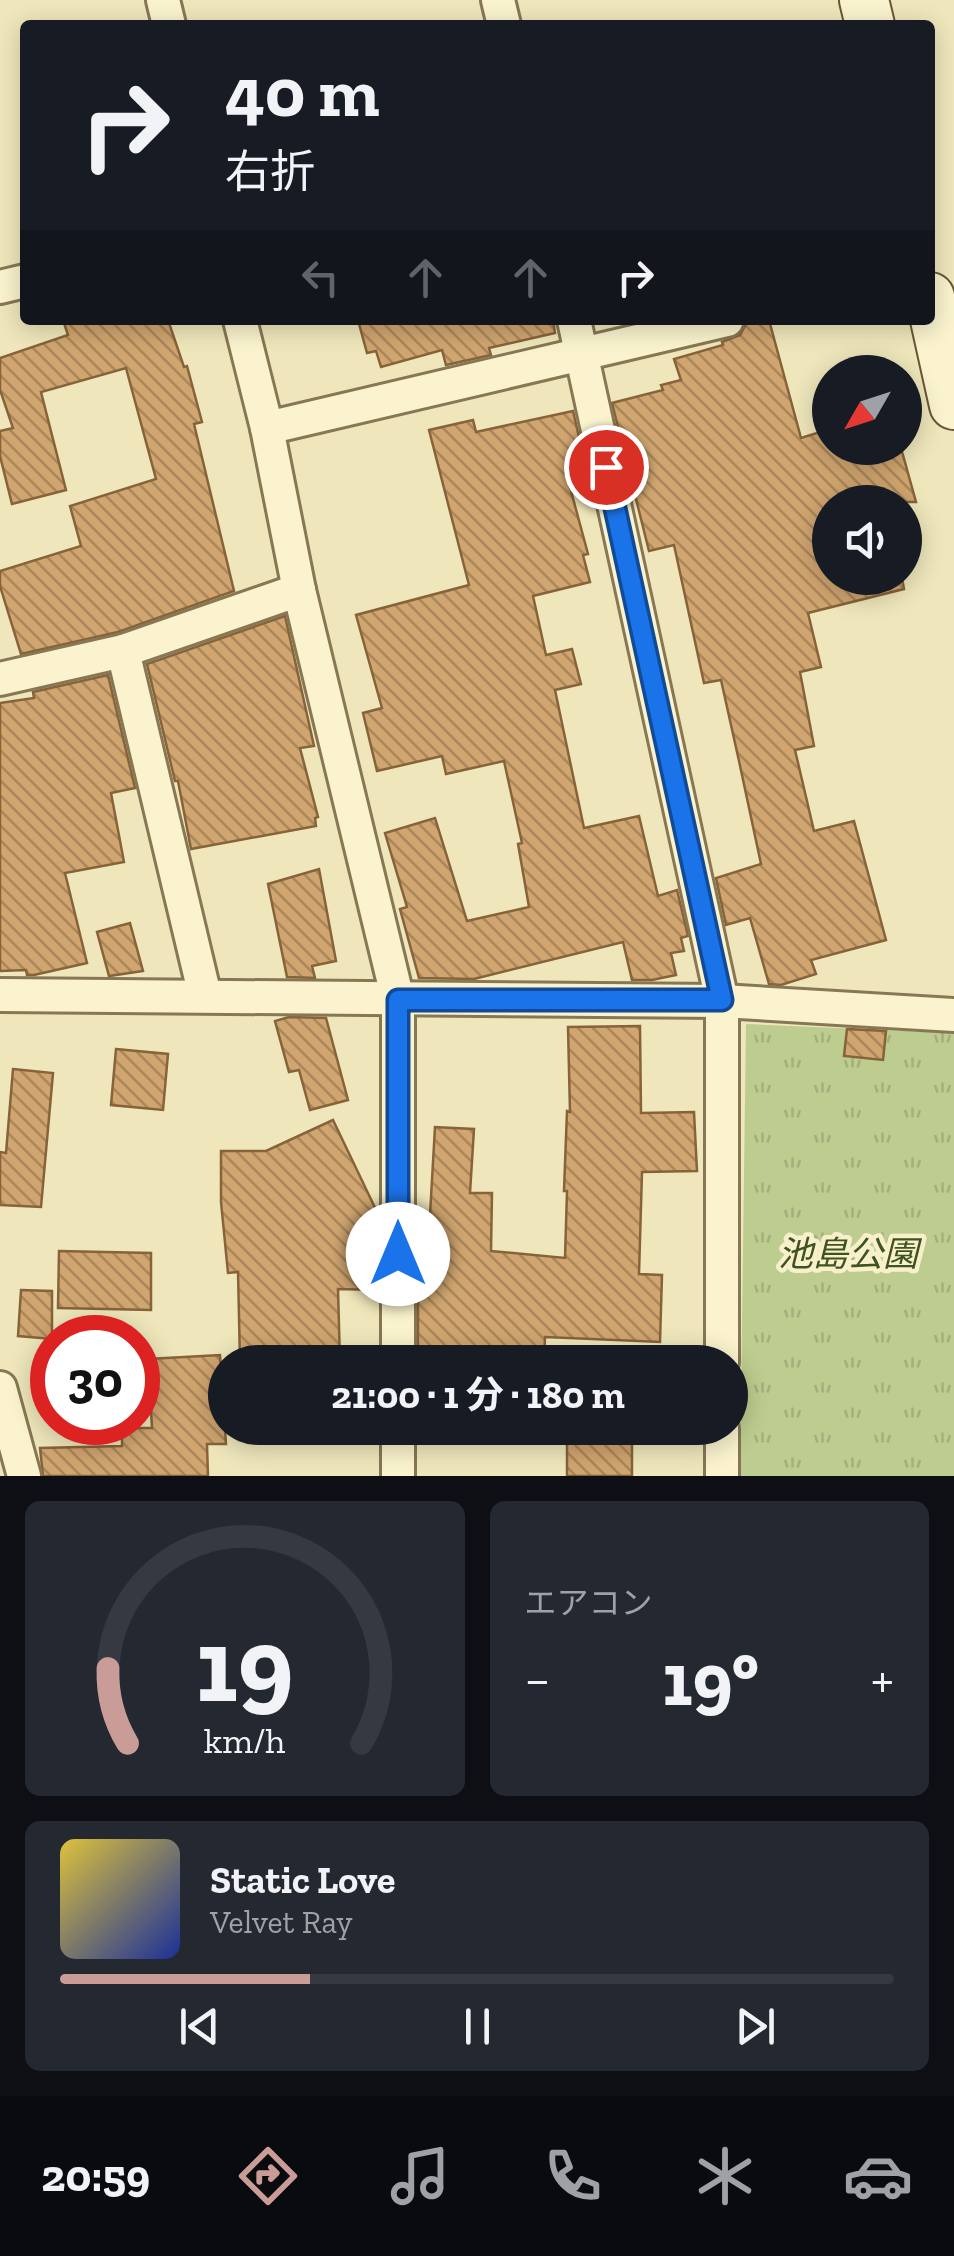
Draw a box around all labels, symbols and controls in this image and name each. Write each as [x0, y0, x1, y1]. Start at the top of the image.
text: 40 m [225, 50, 380, 134]
icon: right [60, 60, 190, 190]
text: 右折 [225, 145, 315, 199]
icon: left [293, 250, 348, 305]
icon: ahead [398, 250, 453, 305]
icon: ahead [503, 250, 558, 305]
icon: right [608, 250, 663, 305]
north arrow [812, 355, 922, 465]
map controls [812, 355, 922, 595]
pin [564, 425, 649, 510]
icon: arrive [579, 440, 634, 495]
button: sound [812, 485, 922, 595]
position arrow [346, 1202, 450, 1306]
park label: 池島公園 [778, 1233, 923, 1275]
speed limit sign: 30 [30, 1315, 160, 1445]
text: 21:00 · 1 分 · 180 m [331, 1372, 625, 1418]
text: エアコン [525, 1584, 653, 1622]
text: 19 [196, 1603, 294, 1728]
text: 19° [662, 1634, 759, 1724]
text: − [525, 1646, 550, 1712]
text: + [871, 1646, 894, 1712]
text: km/h [204, 1719, 286, 1762]
text: Static Love [210, 1857, 395, 1903]
text: Velvet Ray [210, 1903, 353, 1941]
icon: previous [172, 1999, 227, 2054]
icon: pause [450, 1999, 505, 2054]
icon: next [728, 1999, 783, 2054]
icon: directions [233, 2141, 303, 2211]
icon: music [385, 2141, 455, 2211]
icon: phone [538, 2141, 608, 2211]
icon: climate [690, 2141, 760, 2211]
icon: car [843, 2141, 913, 2211]
text: 20:59 [41, 2149, 150, 2203]

